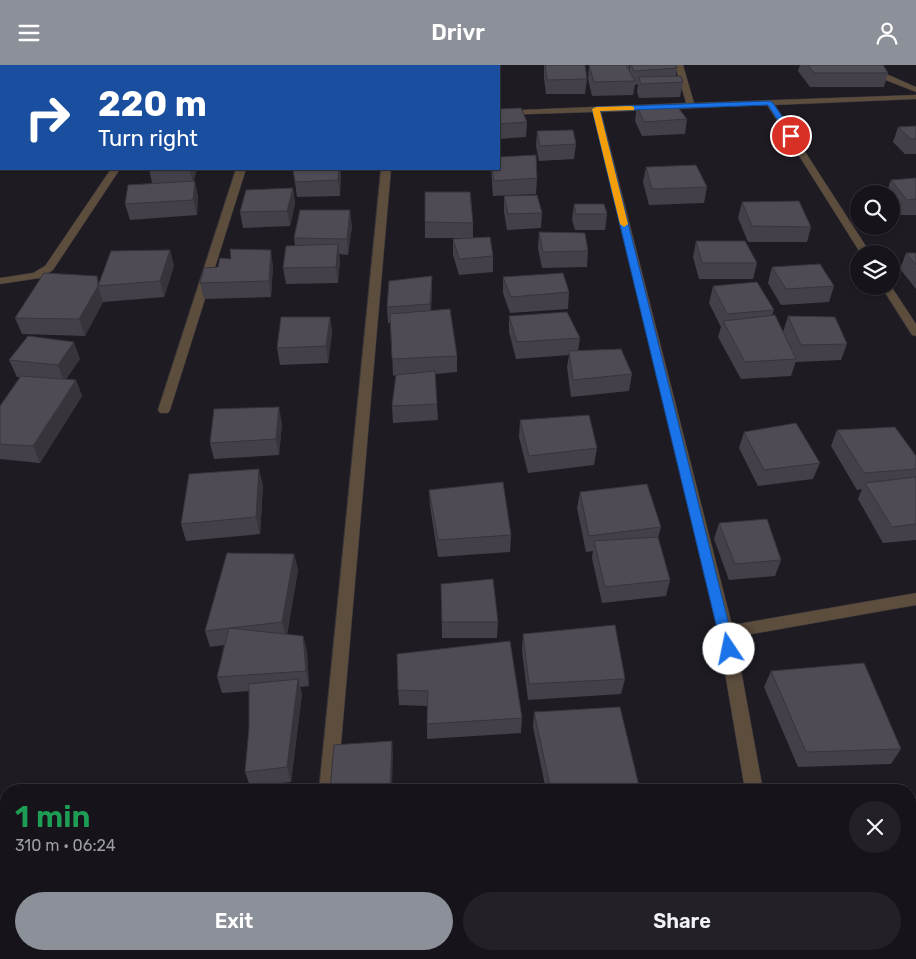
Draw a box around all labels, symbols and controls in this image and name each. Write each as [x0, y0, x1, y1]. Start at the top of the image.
icon: menu [15, 19, 43, 47]
text: Drivr [431, 19, 485, 46]
icon: person [873, 19, 901, 47]
text: 220 m [98, 83, 207, 125]
icon: right [15, 85, 80, 150]
pin [770, 115, 812, 157]
icon: arrive [777, 122, 805, 150]
text: Turn right [98, 125, 198, 152]
map controls [850, 185, 900, 295]
button: search [850, 185, 900, 235]
button: layers [850, 245, 900, 295]
position arrow [702, 622, 754, 674]
text: 1 min [15, 799, 90, 835]
button: close [849, 801, 901, 853]
text: 310 m · 06:24 [15, 836, 116, 855]
button: Exit [15, 892, 453, 950]
button: Share [463, 892, 901, 950]

